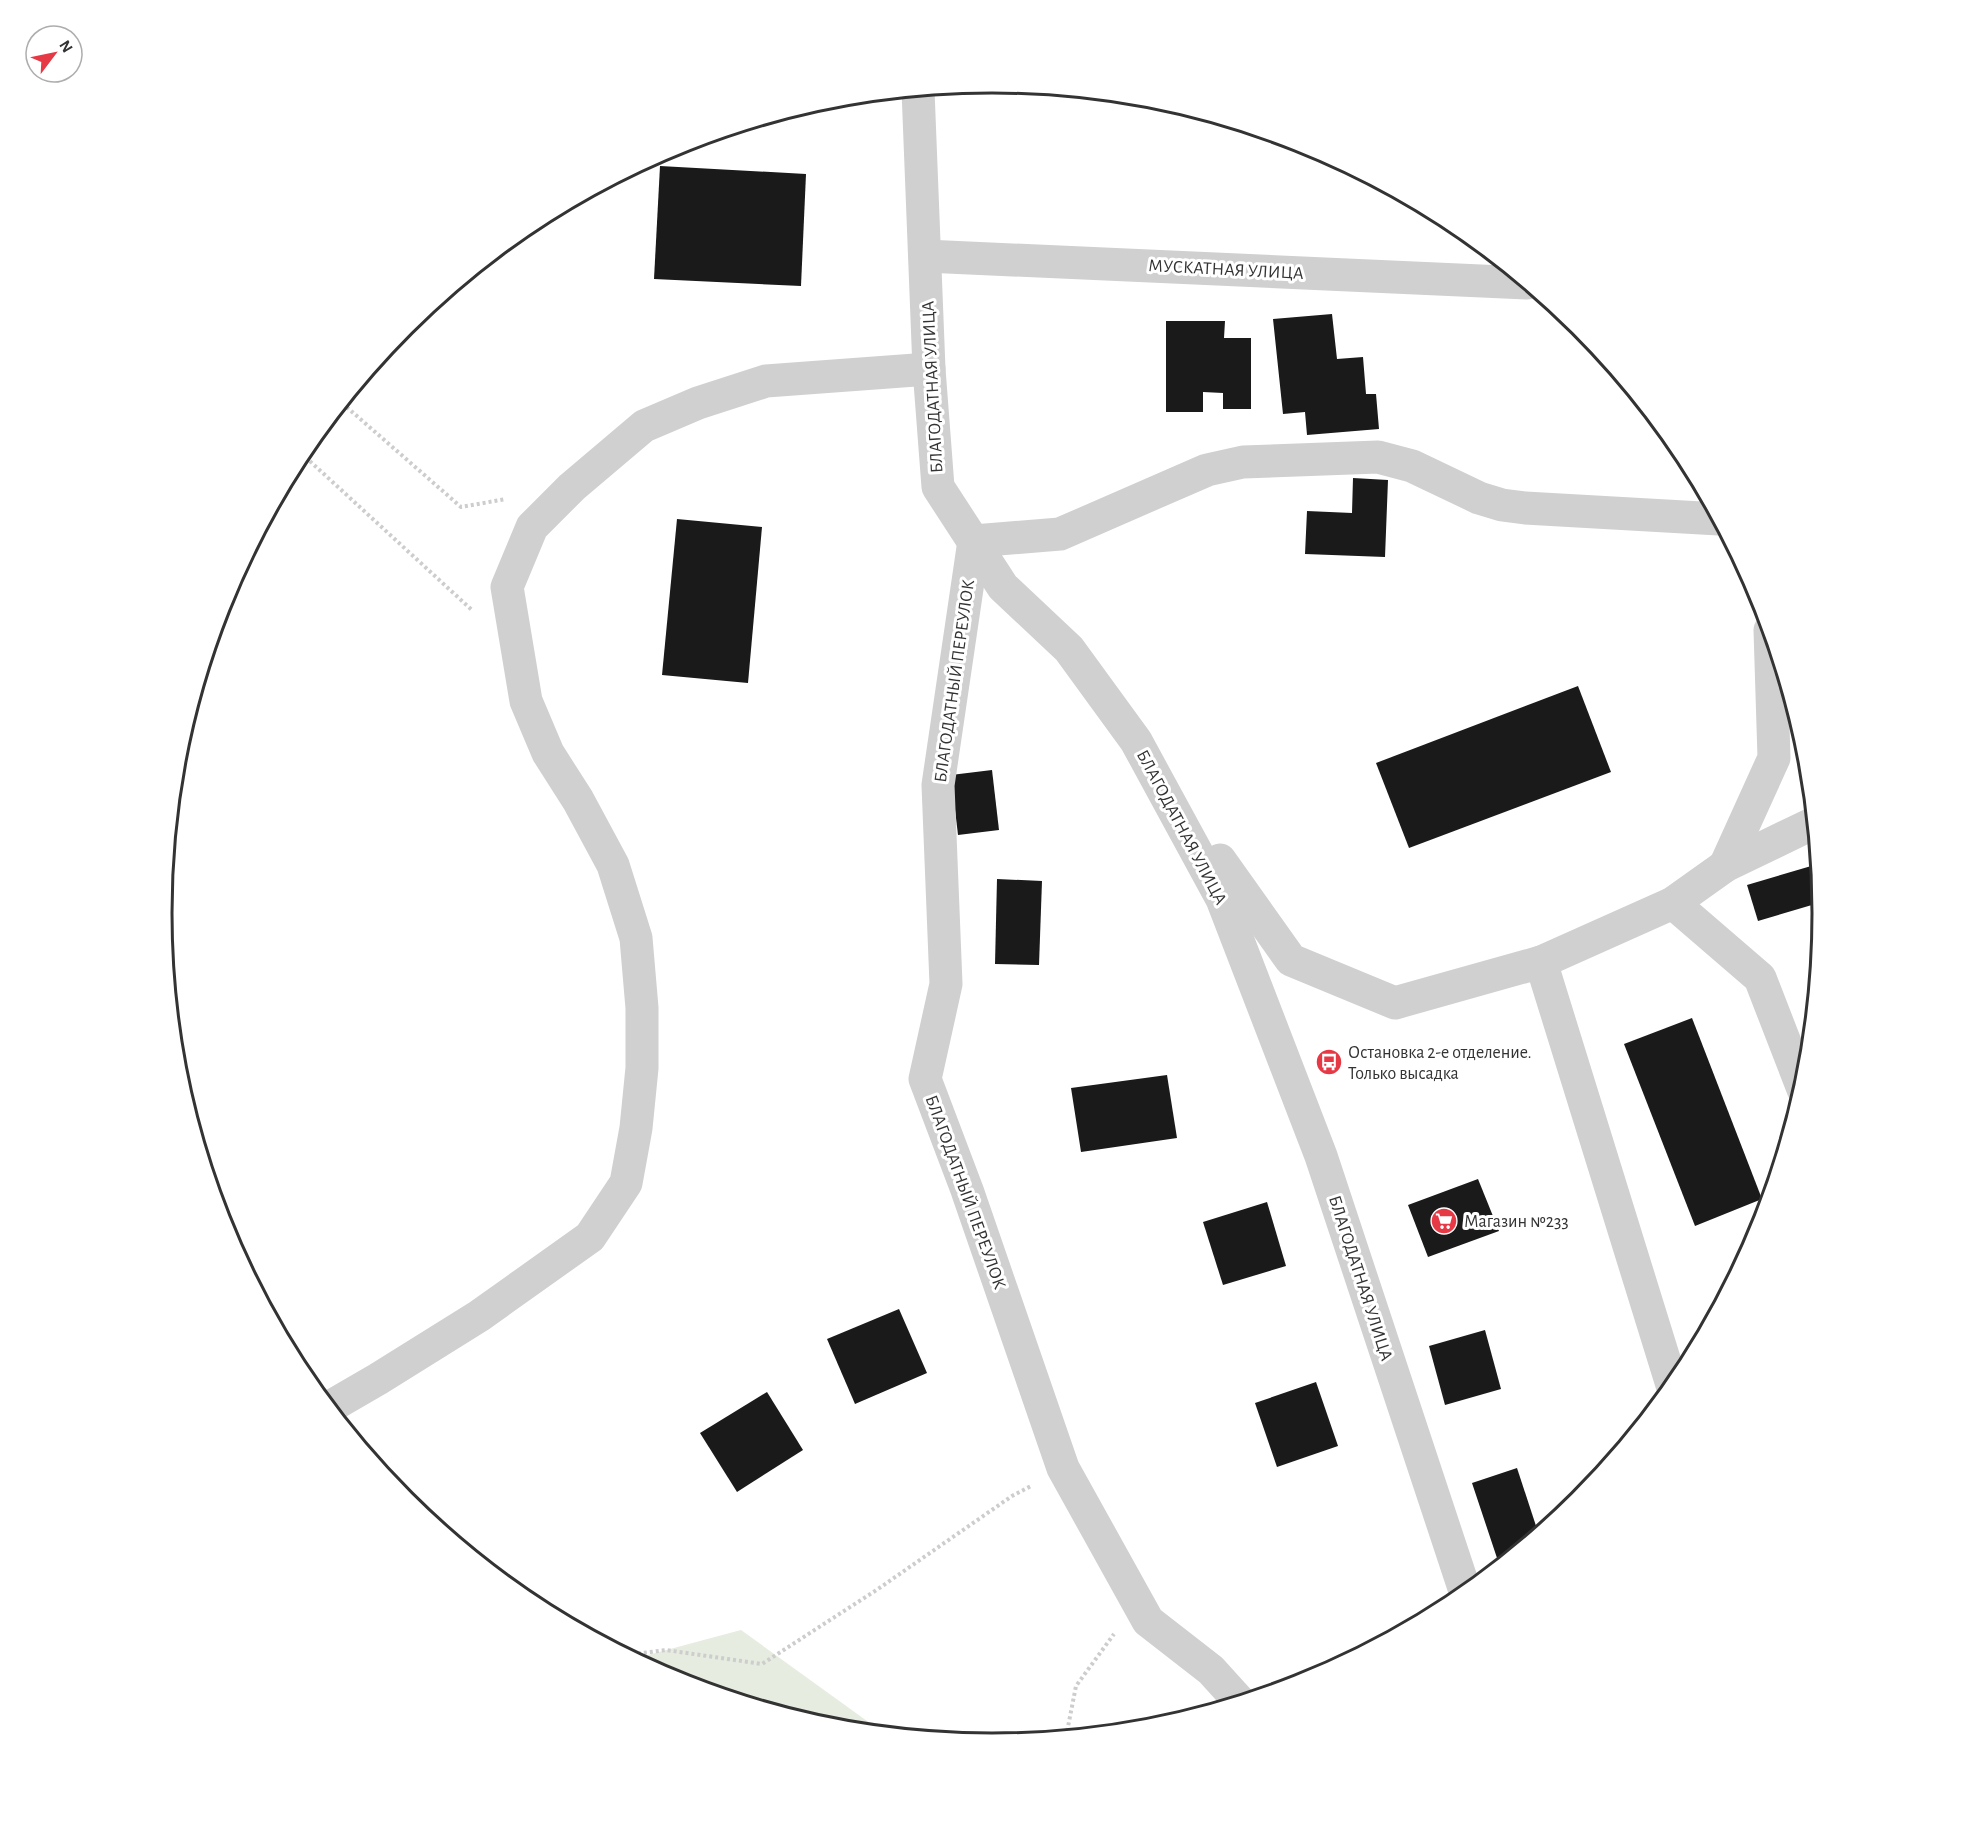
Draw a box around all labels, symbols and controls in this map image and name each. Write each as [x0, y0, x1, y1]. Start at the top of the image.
north arrow [24, 24, 84, 84]
text: N [56, 38, 76, 56]
street label: МУСКАТНАЯ УЛИЦА [1148, 257, 1305, 283]
street label: БЛАГОДАТНАЯ УЛИЦА [919, 300, 946, 474]
street label: БЛАГОДАТНЫЙ ПЕРЕУЛОК [930, 578, 978, 784]
street label: БЛАГОДАТНАЯ УЛИЦА [1133, 747, 1230, 908]
place label: Остановка 2-е отделение. Только высадка [1348, 1044, 1532, 1083]
bus stop icon: Остановка 2-е отделение. Только высадка [1314, 1047, 1344, 1077]
street label: БЛАГОДАТНЫЙ ПЕРЕУЛОК [922, 1092, 1011, 1292]
street label: БЛАГОДАТНАЯ УЛИЦА [1325, 1194, 1395, 1363]
supermarket icon: Магазин №233 [1429, 1206, 1459, 1236]
place label: Магазин №233 [1464, 1213, 1569, 1231]

